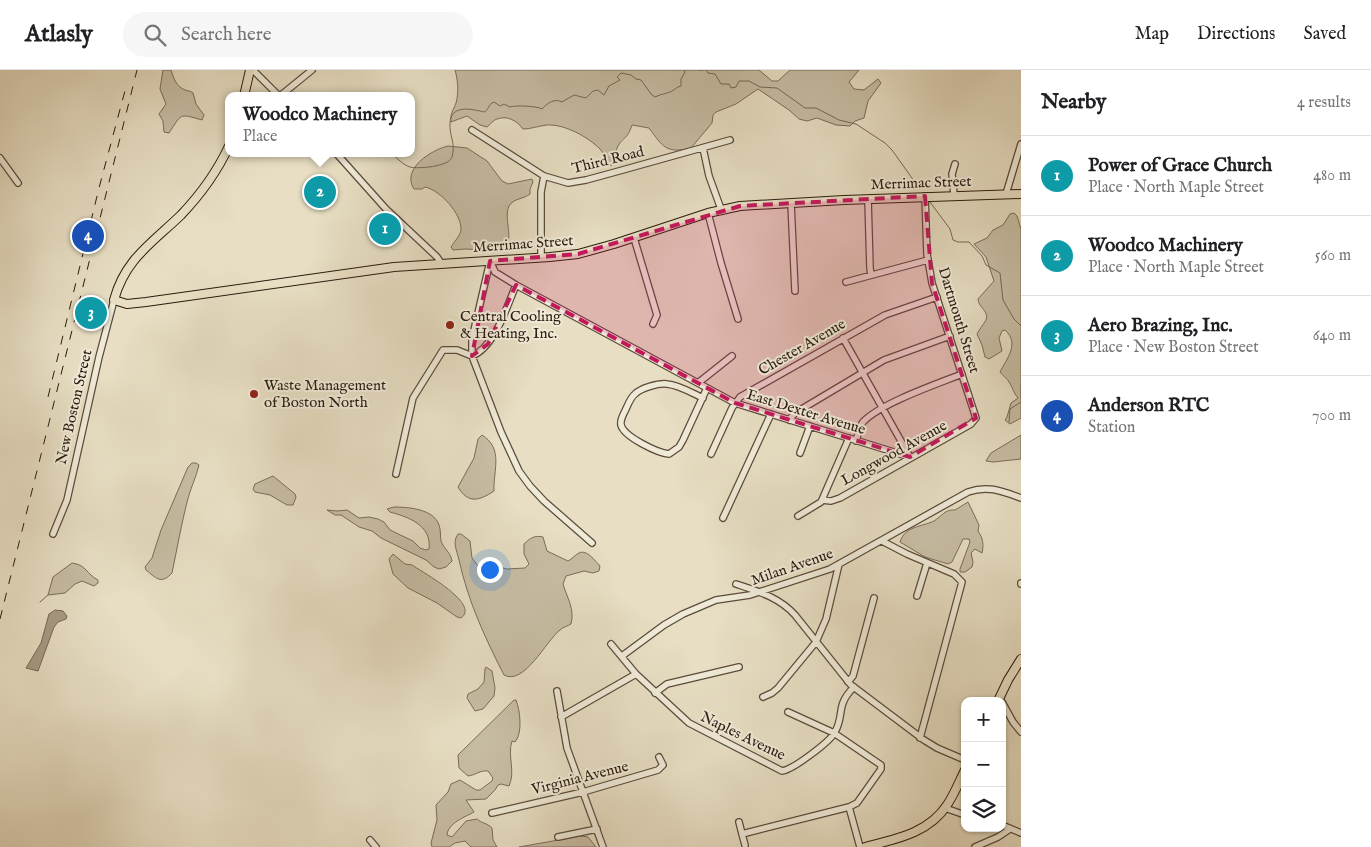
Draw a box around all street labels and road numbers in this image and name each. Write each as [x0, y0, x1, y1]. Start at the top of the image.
street label: Third Road [570, 142, 647, 178]
street label: Merrimac Street [870, 172, 972, 194]
street label: Merrimac Street [472, 231, 574, 257]
street label: Dartmouth Street [934, 265, 984, 375]
street label: Chester Avenue [755, 314, 849, 380]
street label: New Boston Street [52, 348, 96, 466]
street label: East Dexter Avenue [744, 385, 868, 439]
street label: Longwood Avenue [838, 416, 950, 490]
street label: Milan Avenue [748, 544, 836, 590]
street label: Naples Avenue [697, 707, 789, 765]
street label: Virginia Avenue [529, 757, 630, 799]

